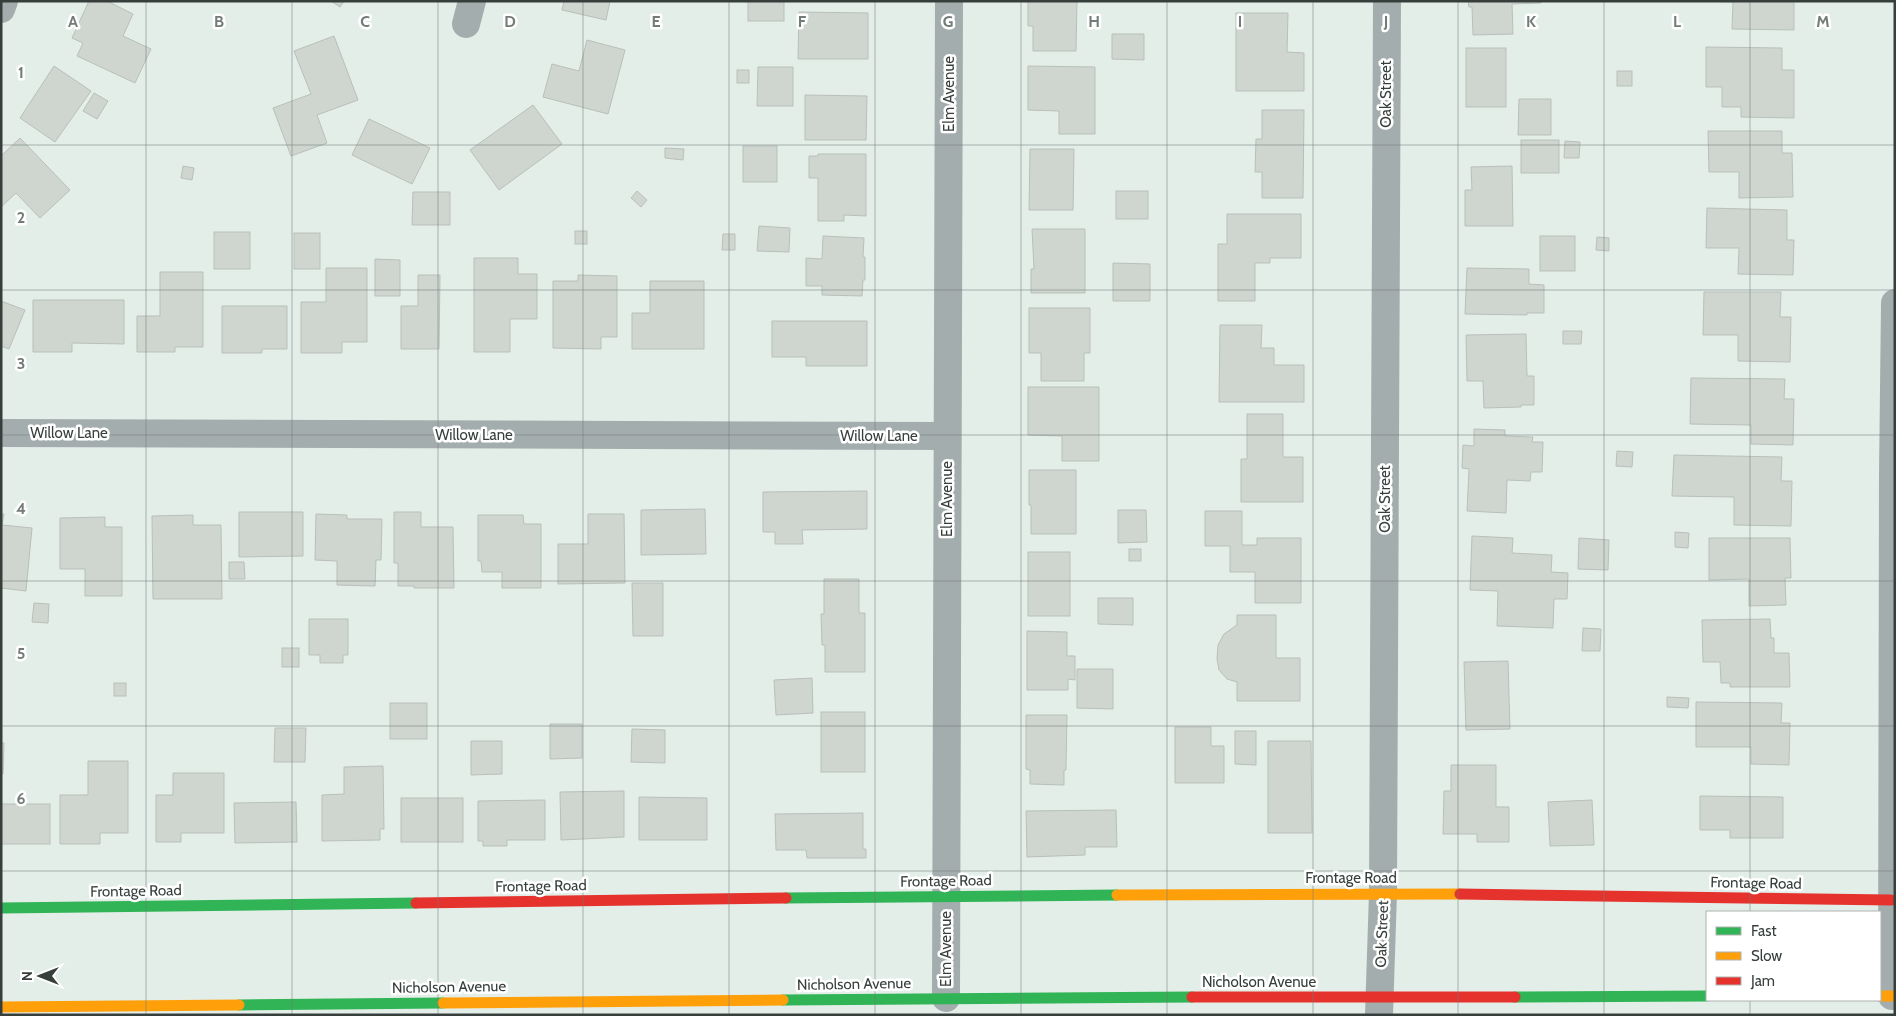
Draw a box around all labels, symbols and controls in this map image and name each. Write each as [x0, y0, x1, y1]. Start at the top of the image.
text: A [68, 12, 78, 31]
text: B [214, 12, 224, 31]
text: C [360, 12, 370, 31]
text: D [504, 12, 516, 31]
text: E [651, 12, 661, 31]
text: F [798, 12, 807, 31]
text: G [943, 12, 953, 31]
text: H [1088, 12, 1100, 31]
text: I [1238, 12, 1242, 31]
text: J [1383, 12, 1388, 31]
text: K [1526, 12, 1536, 31]
text: L [1673, 12, 1681, 31]
text: M [1816, 12, 1830, 31]
street label: Elm Avenue [940, 56, 958, 132]
street label: Oak Street [1377, 60, 1395, 128]
text: 1 [18, 63, 24, 82]
text: 2 [17, 208, 25, 227]
text: 3 [17, 354, 25, 373]
street label: Willow Lane [30, 424, 108, 442]
street label: Willow Lane [435, 426, 513, 444]
street label: Willow Lane [840, 427, 918, 445]
street label: Elm Avenue [938, 461, 956, 537]
street label: Oak Street [1376, 465, 1394, 533]
text: 4 [16, 499, 26, 518]
text: 5 [17, 644, 25, 663]
text: 6 [17, 789, 26, 808]
street label: Frontage Road [1305, 869, 1397, 887]
street label: Frontage Road [900, 871, 992, 891]
street label: Frontage Road [1710, 873, 1802, 893]
street label: Frontage Road [495, 876, 587, 896]
street label: Frontage Road [90, 881, 182, 901]
street label: Oak Street [1372, 900, 1392, 968]
street label: Elm Avenue [937, 911, 955, 987]
legend [1706, 911, 1881, 1001]
text: Fast [1751, 922, 1776, 940]
text: Slow [1751, 947, 1782, 965]
north arrow [15, 951, 65, 1001]
text: N [18, 971, 36, 981]
text: Jam [1750, 972, 1775, 990]
street label: Nicholson Avenue [1202, 973, 1316, 991]
street label: Nicholson Avenue [797, 974, 912, 994]
street label: Nicholson Avenue [392, 977, 507, 997]

